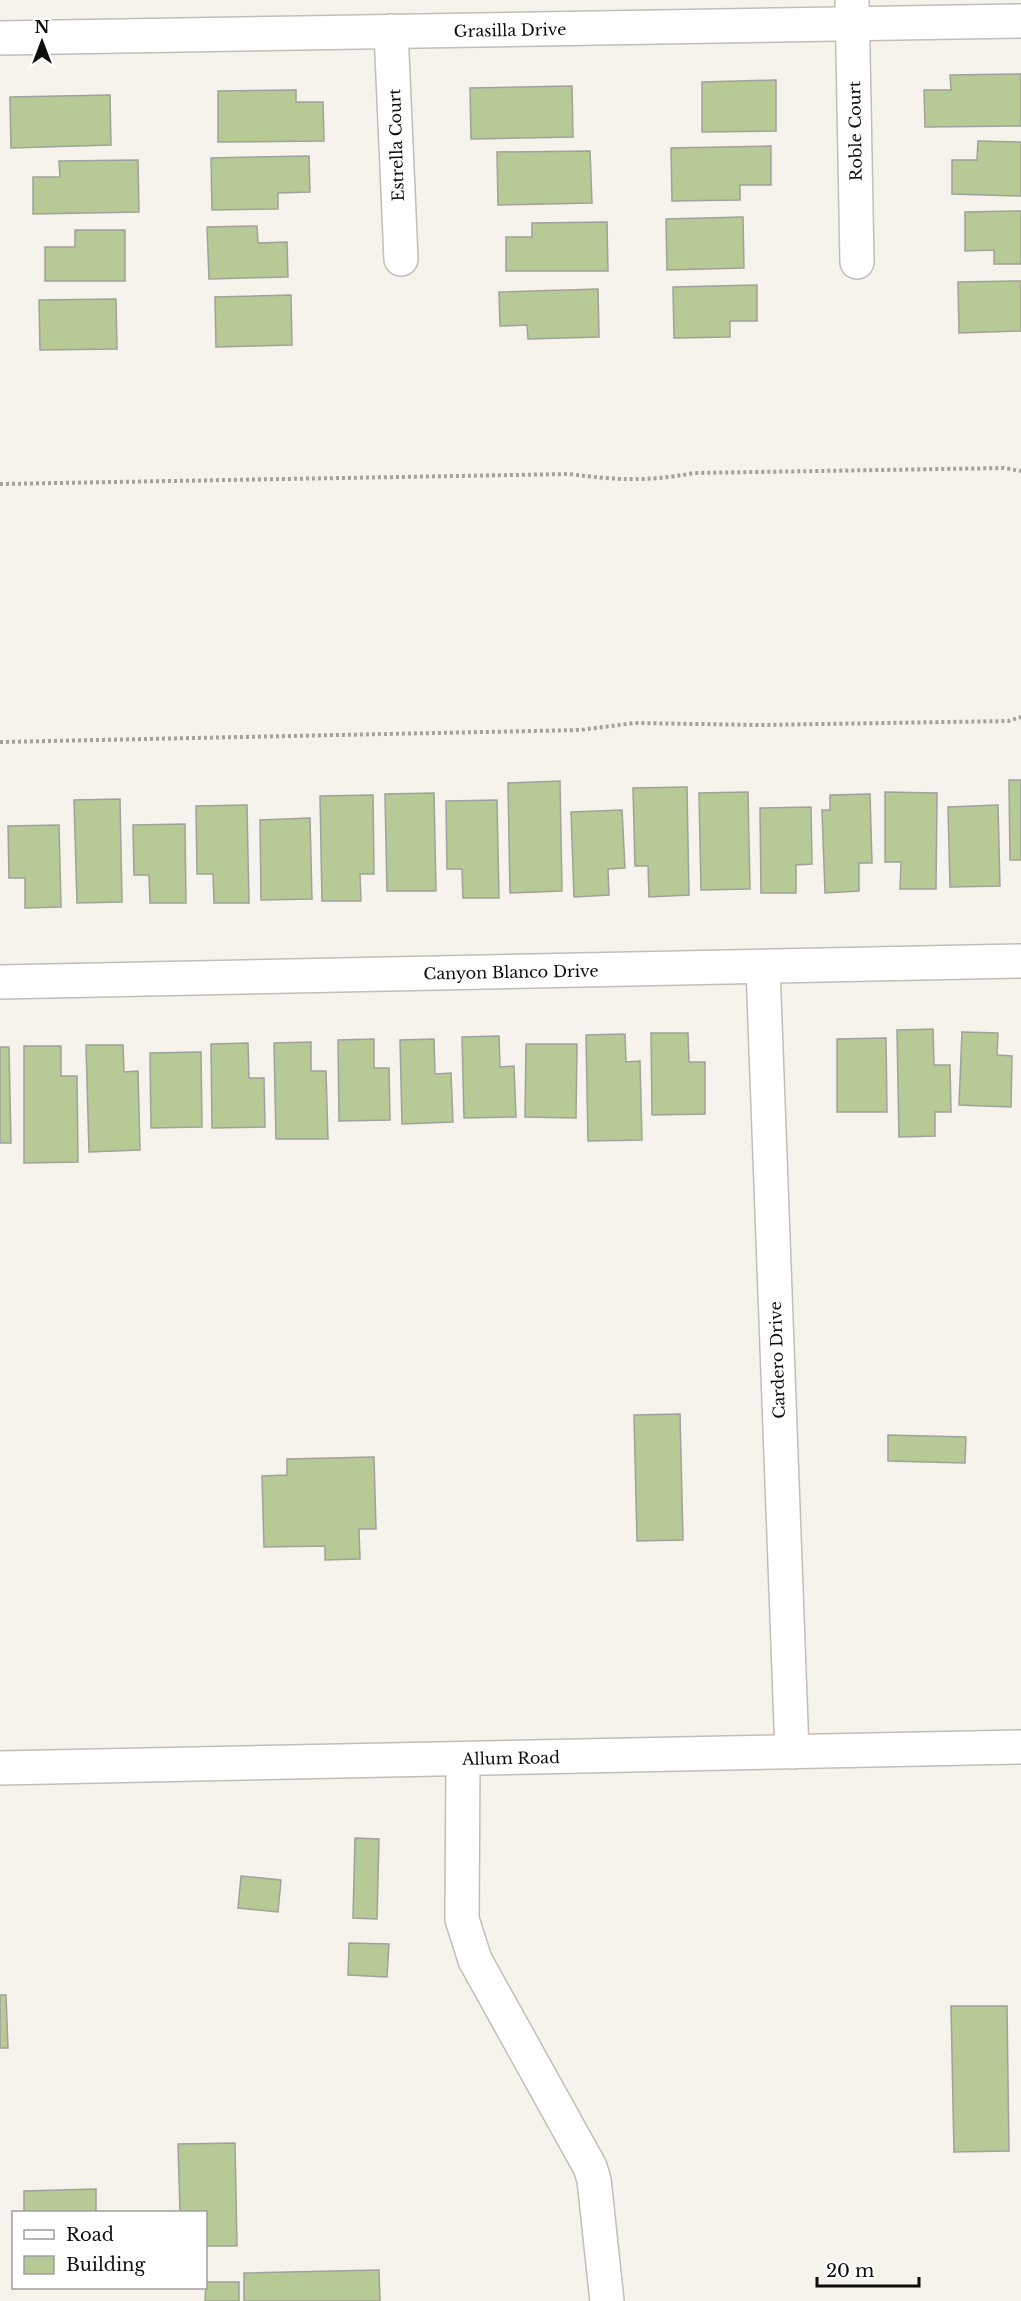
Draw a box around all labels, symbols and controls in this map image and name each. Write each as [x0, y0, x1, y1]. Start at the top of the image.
north arrow [12, 12, 72, 72]
text: N [34, 17, 50, 37]
street label: Grasilla Drive [454, 19, 566, 41]
street label: Roble Court [844, 81, 866, 181]
street label: Estrella Court [384, 88, 408, 202]
street label: Canyon Blanco Drive [423, 960, 599, 984]
street label: Cardero Drive [765, 1301, 789, 1419]
street label: Allum Road [461, 1747, 560, 1769]
legend [12, 2211, 207, 2289]
text: Road [66, 2224, 114, 2246]
scale bar [817, 2250, 919, 2288]
text: Building [66, 2254, 145, 2276]
text: 20 m [826, 2260, 874, 2282]

